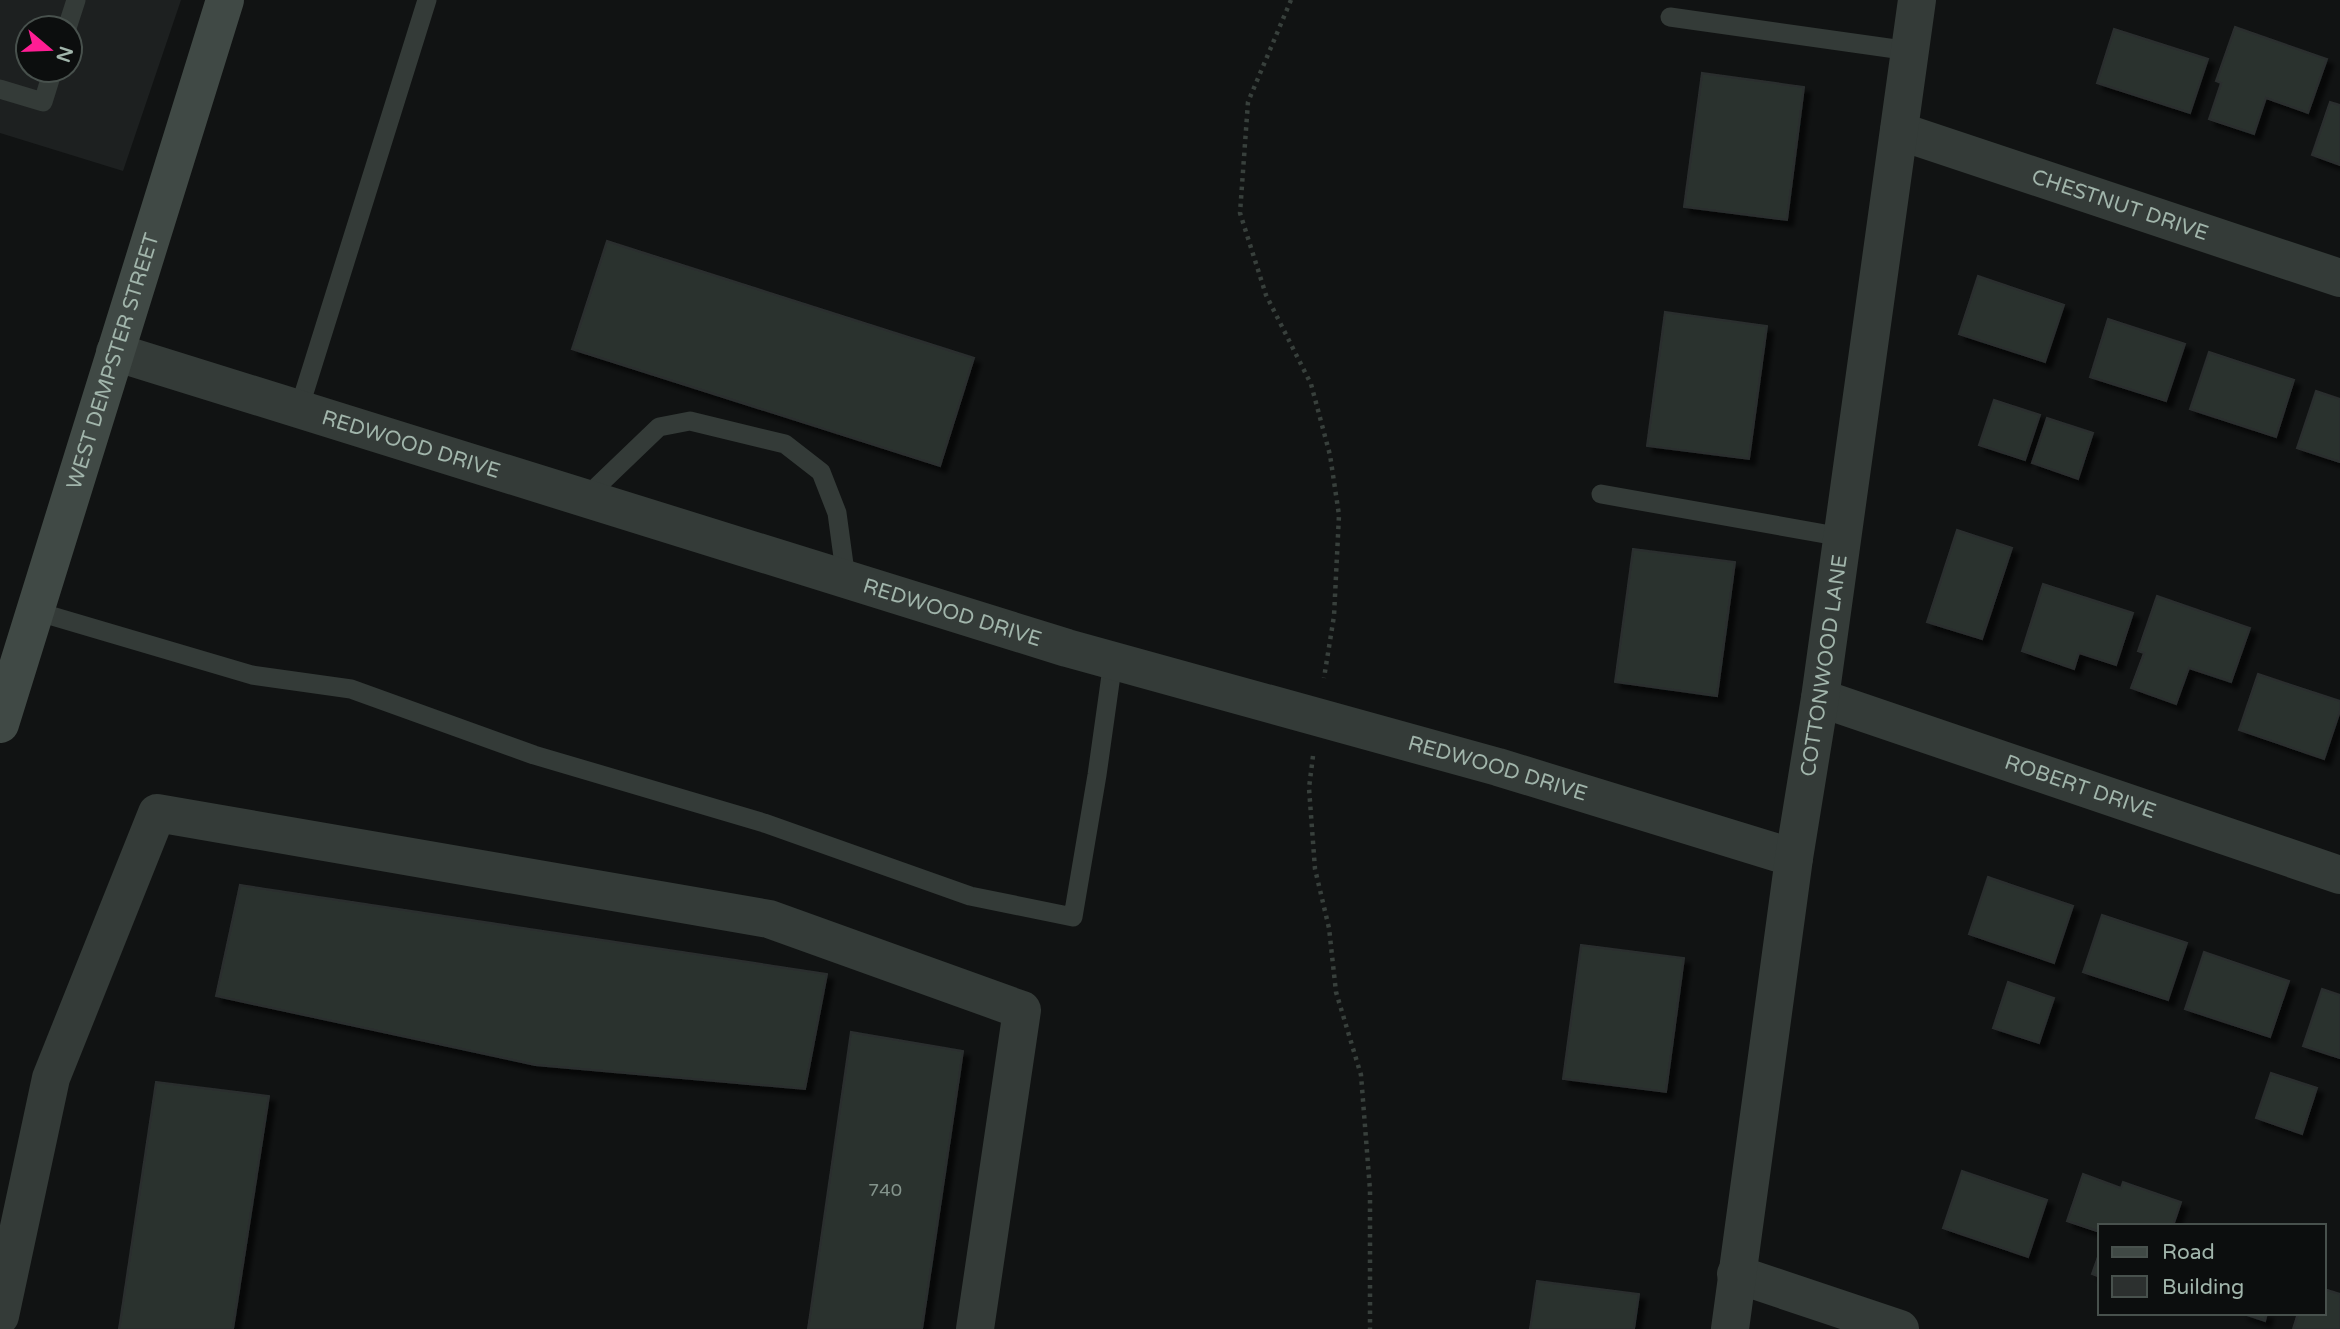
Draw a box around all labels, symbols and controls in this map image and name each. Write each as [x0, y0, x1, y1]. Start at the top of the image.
north arrow [14, 14, 84, 84]
text: N [51, 43, 77, 65]
street label: CHESTNUT DRIVE [2029, 164, 2212, 246]
street label: WEST DEMPSTER STREET [61, 230, 164, 492]
street label: REDWOOD DRIVE [319, 405, 503, 484]
street label: COTTONWOOD LANE [1795, 553, 1852, 778]
street label: REDWOOD DRIVE [860, 573, 1045, 652]
street label: REDWOOD DRIVE [1405, 730, 1590, 806]
street label: ROBERT DRIVE [2002, 749, 2159, 824]
house number: 740 [868, 1179, 902, 1201]
legend [2098, 1224, 2326, 1315]
text: Road [2162, 1240, 2215, 1265]
text: Building [2162, 1275, 2244, 1300]

